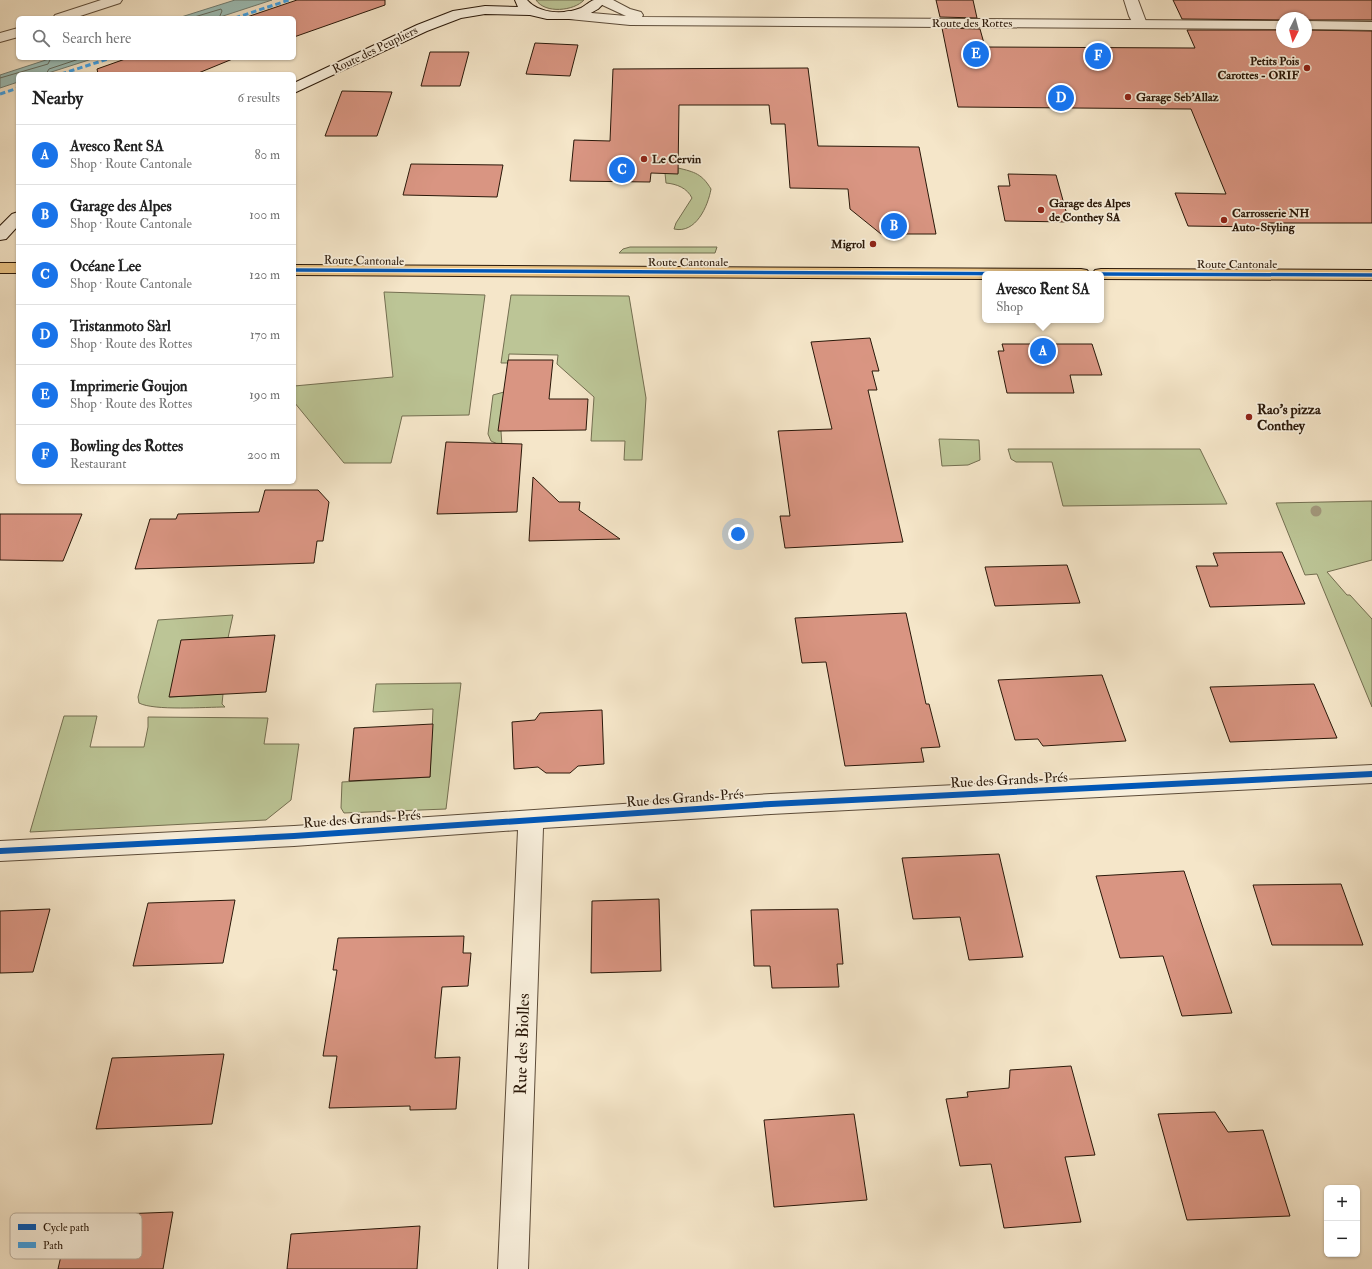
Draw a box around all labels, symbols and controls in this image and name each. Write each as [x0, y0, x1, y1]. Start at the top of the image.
north arrow [1276, 12, 1312, 48]
search box [16, 16, 296, 60]
street label: Route des Rottes [932, 16, 1012, 31]
street label: Route des Peupliers [330, 23, 420, 77]
icon: search [30, 27, 52, 49]
text: Search here [62, 29, 131, 48]
pin: E [963, 39, 989, 69]
pin: F [1085, 41, 1111, 71]
place label: Petits Pois Carottes - ORIF [1217, 54, 1299, 83]
marker: Petits Pois Carottes - ORIF [1302, 63, 1312, 73]
pin: D [1048, 83, 1074, 113]
text: Nearby [32, 88, 83, 109]
text: 6 results [237, 90, 280, 106]
place label: Garage Seb'Allaz [1136, 90, 1219, 105]
marker: Garage Seb'Allaz [1123, 92, 1133, 102]
text: Avesco Rent SA [70, 137, 164, 156]
text: A [41, 147, 49, 163]
text: 80 m [254, 147, 280, 163]
place label: Le Cervin [652, 152, 702, 167]
marker: Le Cervin [639, 154, 649, 164]
pin: C [609, 155, 635, 185]
text: Shop · Route Cantonale [70, 156, 192, 172]
place label: Garage des Alpes de Conthey SA [1049, 196, 1130, 225]
text: Garage des Alpes [70, 197, 172, 216]
marker: Garage des Alpes de Conthey SA [1036, 205, 1046, 215]
place label: Carrosserie NH Auto-Styling [1231, 206, 1309, 235]
text: B [41, 207, 49, 223]
text: 100 m [249, 207, 280, 223]
pin: B [881, 211, 907, 241]
marker: Carrosserie NH Auto-Styling [1219, 215, 1229, 225]
text: Shop · Route Cantonale [70, 216, 192, 232]
place label: Migrol [830, 237, 866, 252]
marker: Migrol [868, 239, 878, 249]
street label: Route Cantonale [324, 253, 404, 269]
street label: Route Cantonale [648, 255, 728, 270]
text: Océane Lee [70, 257, 141, 276]
street label: Route Cantonale [1197, 257, 1277, 272]
text: C [40, 267, 50, 283]
text: 120 m [249, 267, 280, 283]
popup [982, 271, 1104, 323]
text: Shop · Route Cantonale [70, 276, 192, 292]
text: Avesco Rent SA [996, 280, 1090, 299]
text: Shop [996, 299, 1023, 315]
text: Tristanmoto Sàrl [70, 317, 171, 336]
text: D [40, 327, 50, 343]
text: 170 m [250, 327, 280, 343]
text: Shop · Route des Rottes [70, 336, 192, 352]
pin: A [1030, 336, 1056, 366]
text: Imprimerie Goujon [70, 377, 188, 396]
text: E [40, 387, 50, 403]
text: 190 m [249, 387, 280, 403]
text: Shop · Route des Rottes [70, 396, 192, 412]
place label: Rao's pizza Conthey [1257, 401, 1322, 435]
marker: Rao's pizza Conthey [1244, 412, 1254, 422]
text: Bowling des Rottes [70, 437, 183, 456]
text: F [41, 447, 49, 463]
text: 200 m [247, 447, 280, 463]
text: Restaurant [70, 456, 126, 472]
your location [728, 524, 748, 544]
street label: Rue des Grands-Prés [950, 768, 1068, 792]
street label: Rue des Grands-Prés [626, 785, 745, 811]
street label: Rue des Grands-Prés [303, 806, 422, 832]
street label: Rue des Biolles [510, 993, 534, 1095]
map controls [1324, 1185, 1360, 1257]
button: + [1324, 1185, 1360, 1221]
legend [10, 1213, 142, 1259]
text: Cycle path [43, 1221, 89, 1235]
button: − [1324, 1221, 1360, 1257]
text: Path [43, 1239, 63, 1252]

